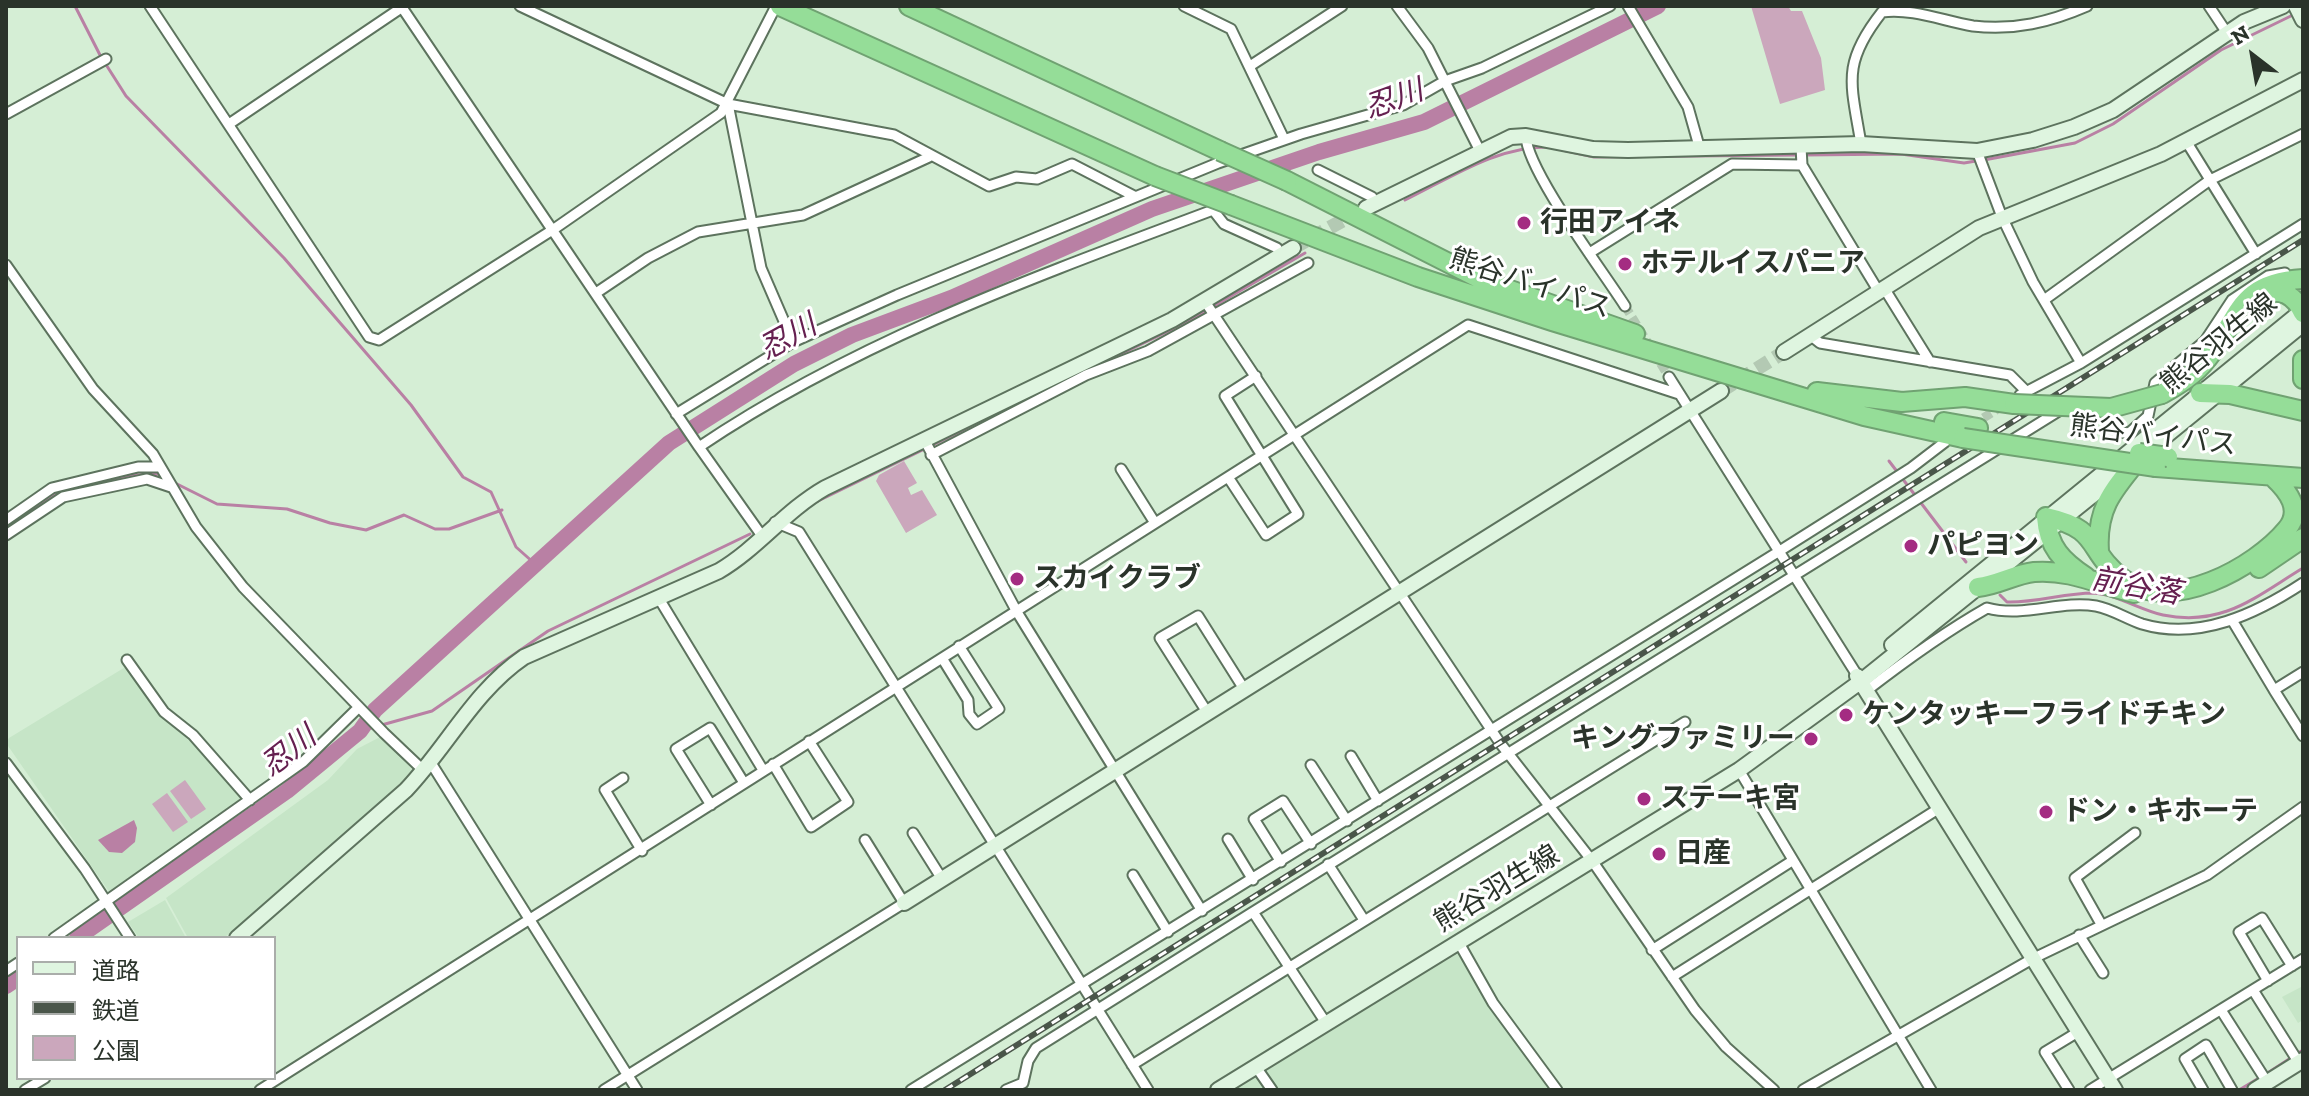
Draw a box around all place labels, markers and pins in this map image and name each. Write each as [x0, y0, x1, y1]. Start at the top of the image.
place label: 行田アイネ [1540, 206, 1680, 240]
marker: 行田アイネ [1515, 214, 1533, 232]
place label: ホテルイスパニア [1641, 247, 1865, 281]
marker: ホテルイスパニア [1616, 255, 1634, 273]
place label: パピヨン [1927, 529, 2039, 563]
marker: パピヨン [1902, 537, 1920, 555]
place label: スカイクラブ [1033, 562, 1201, 596]
marker: スカイクラブ [1008, 570, 1026, 588]
place label: ケンタッキーフライドチキン [1862, 698, 2226, 732]
marker: ケンタッキーフライドチキン [1837, 706, 1855, 724]
place label: キングファミリー [1571, 722, 1795, 756]
marker: キングファミリー [1802, 730, 1820, 748]
place label: ステーキ宮 [1660, 782, 1800, 816]
marker: ステーキ宮 [1635, 790, 1653, 808]
place label: ドン・キホーテ [2062, 795, 2258, 829]
marker: ドン・キホーテ [2037, 803, 2055, 821]
place label: 日産 [1675, 837, 1731, 871]
marker: 日産 [1650, 845, 1668, 863]

